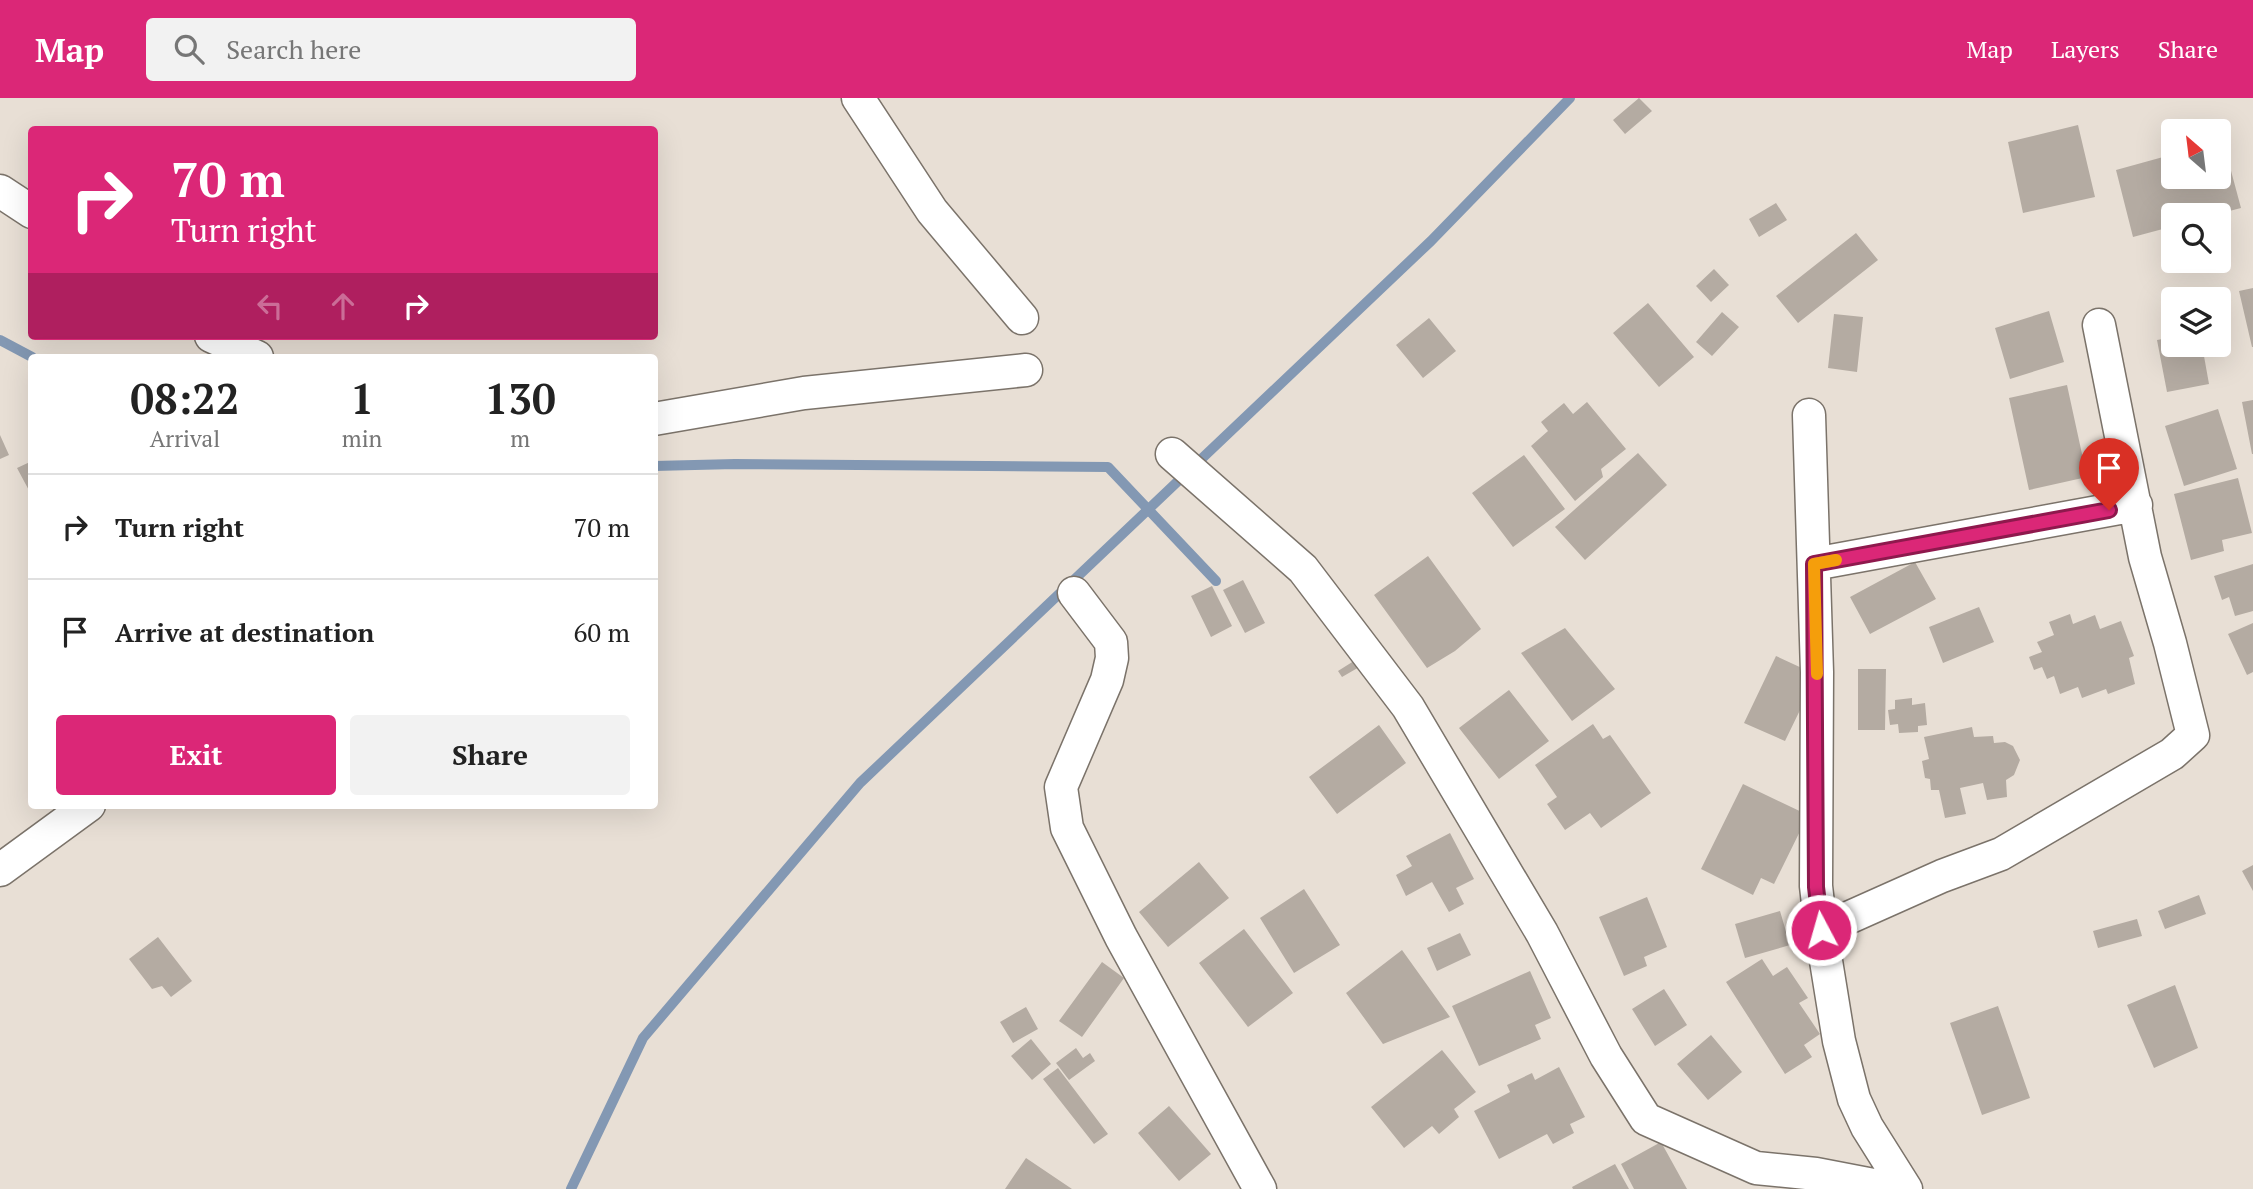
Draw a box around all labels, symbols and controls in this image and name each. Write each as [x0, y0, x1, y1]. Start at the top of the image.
search box [146, 18, 636, 81]
text: Map [35, 28, 104, 71]
icon: search [170, 30, 208, 68]
text: Search here [226, 32, 361, 66]
text: Map [1966, 33, 2013, 65]
text: Layers [2051, 33, 2120, 65]
text: Share [2158, 33, 2218, 65]
north arrow [2161, 119, 2231, 189]
map controls [2161, 119, 2231, 357]
text: 70 m [171, 146, 285, 211]
icon: right [56, 154, 147, 245]
button: search [2161, 203, 2231, 273]
text: Turn right [171, 209, 317, 251]
icon: left [251, 287, 289, 325]
icon: ahead [324, 287, 362, 325]
icon: right [397, 287, 435, 325]
button: layers [2161, 287, 2231, 357]
text: 08:22 [130, 370, 240, 426]
text: 1 [350, 370, 374, 426]
text: 130 [485, 370, 556, 426]
text: Arrival [150, 423, 220, 454]
text: min [342, 423, 382, 454]
text: m [510, 423, 530, 454]
pin [2079, 438, 2139, 510]
icon: arrive [2090, 449, 2128, 487]
icon: right [56, 508, 94, 546]
text: Turn right [115, 510, 244, 544]
text: 70 m [574, 510, 630, 544]
icon: arrive [56, 613, 94, 651]
text: Arrive at destination [115, 615, 374, 649]
text: 60 m [574, 615, 630, 649]
button: Exit [56, 715, 336, 795]
button: Share [350, 715, 630, 795]
position arrow [1784, 893, 1858, 967]

